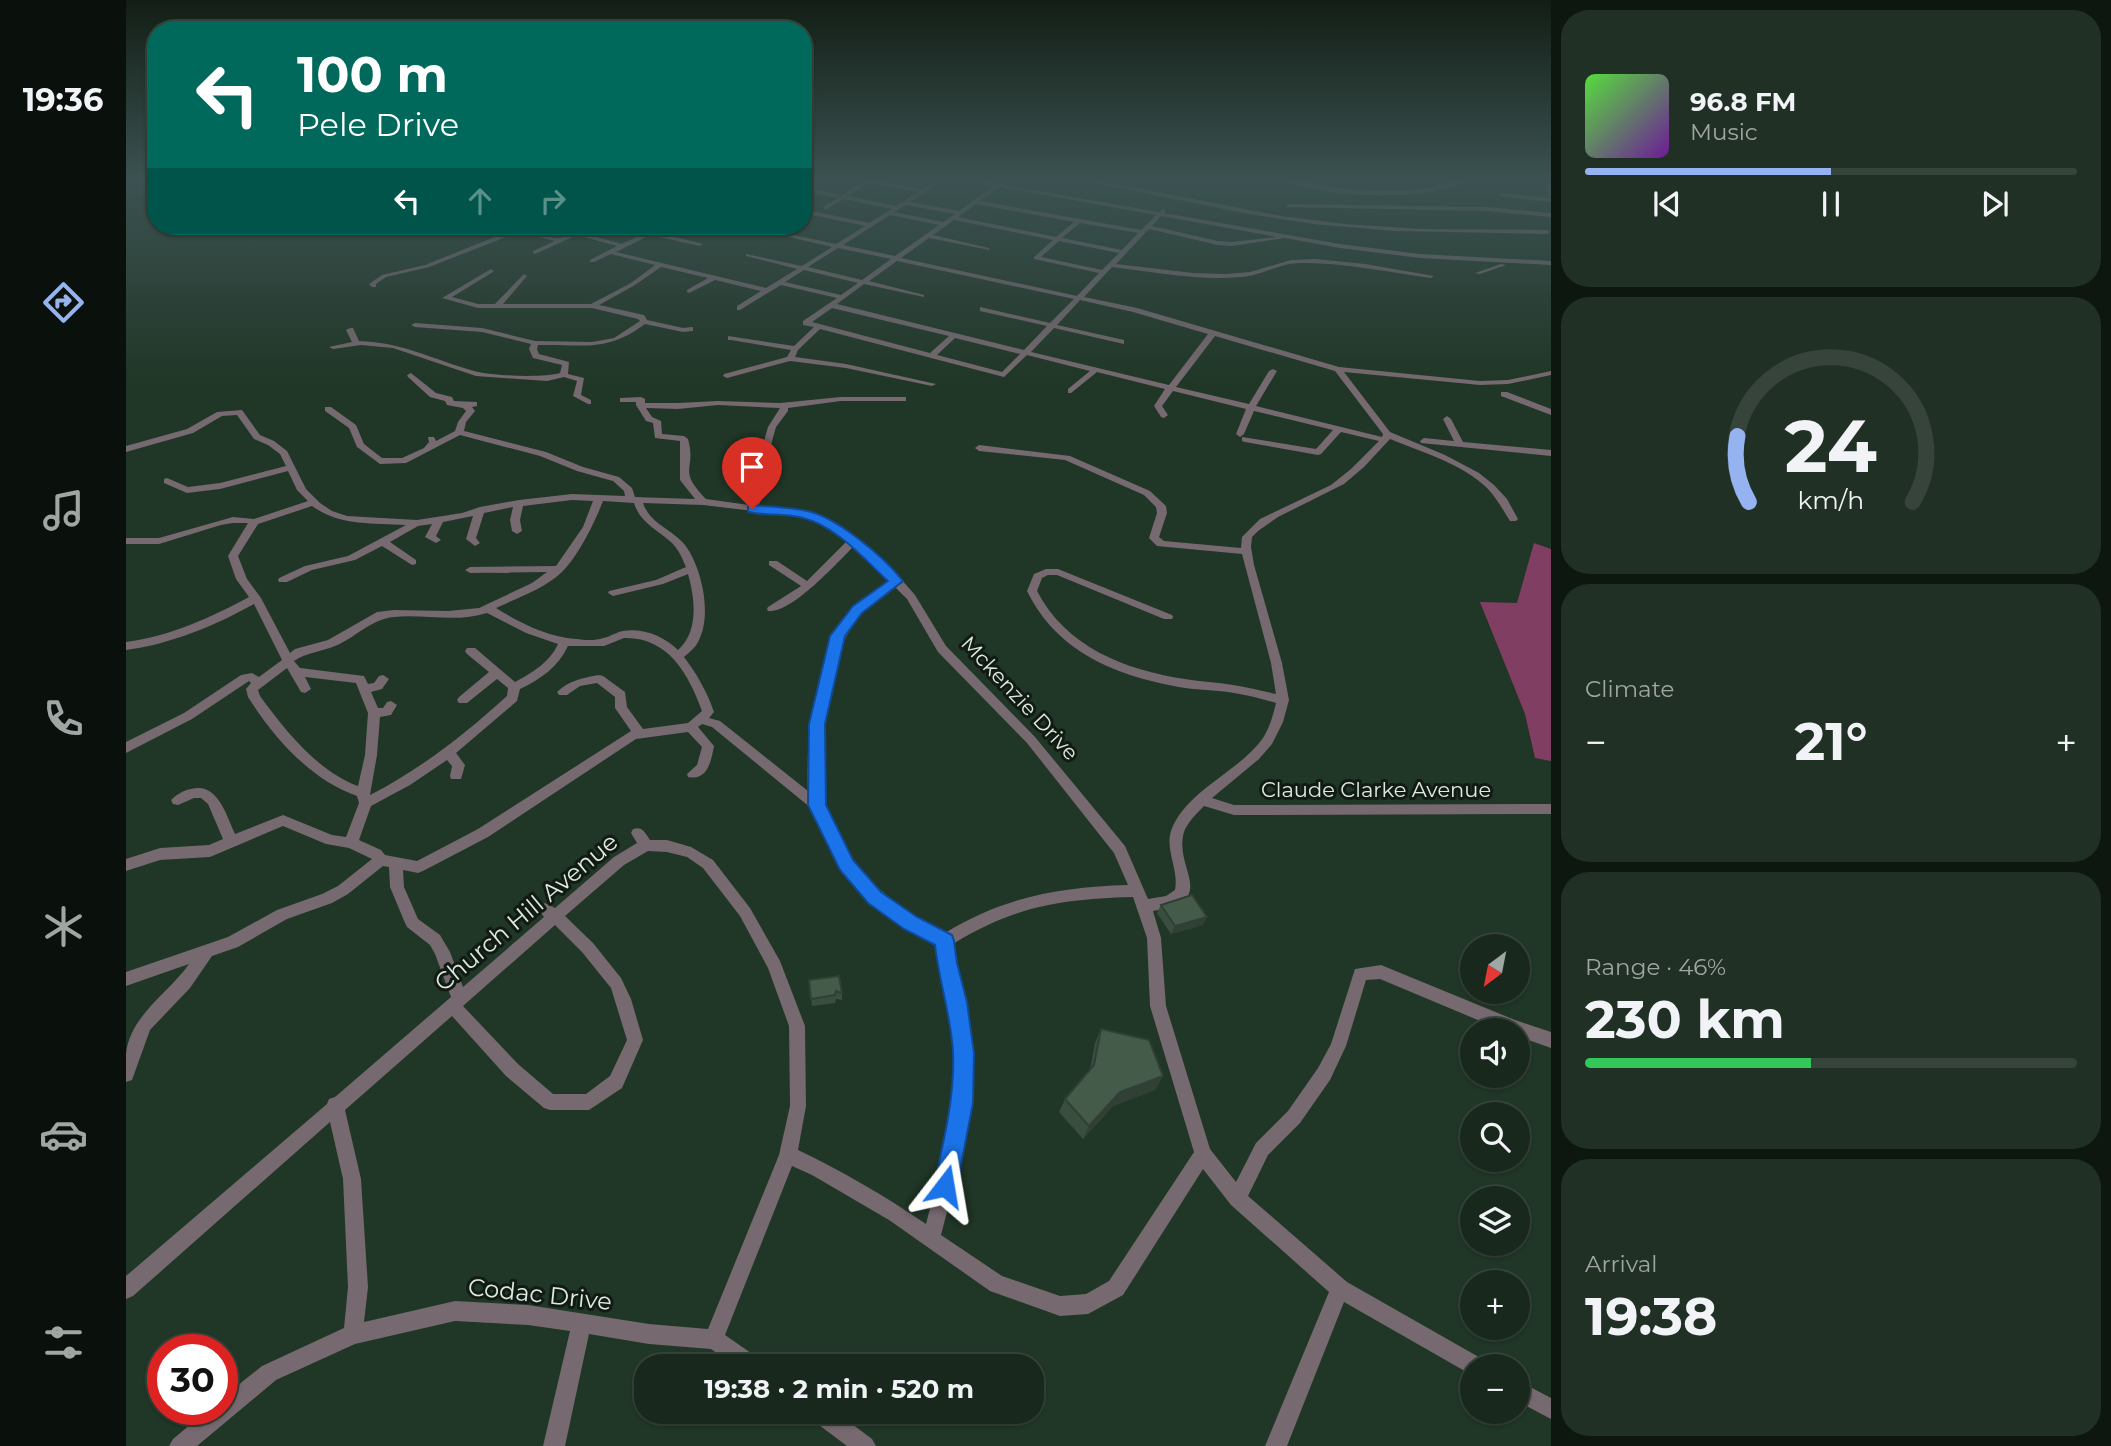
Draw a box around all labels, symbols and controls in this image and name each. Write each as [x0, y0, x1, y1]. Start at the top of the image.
text: 100 m [297, 45, 448, 104]
icon: left [182, 49, 273, 140]
text: 19:36 [23, 80, 103, 119]
text: 96.8 FM [1690, 86, 1796, 118]
text: Pele Drive [297, 105, 459, 144]
text: Music [1690, 118, 1758, 146]
icon: left [388, 182, 426, 220]
icon: ahead [461, 182, 499, 220]
icon: right [534, 182, 572, 220]
icon: previous [1648, 185, 1686, 223]
icon: pause [1812, 185, 1850, 223]
icon: next [1976, 185, 2014, 223]
icon: directions [39, 278, 88, 327]
text: 24 [1785, 402, 1877, 490]
pin [722, 437, 782, 509]
icon: arrive [733, 448, 771, 486]
text: km/h [1798, 485, 1864, 515]
icon: music [39, 486, 88, 535]
street label: Mckenzie Drive [956, 631, 1084, 765]
text: Climate [1585, 675, 1674, 703]
icon: phone [39, 694, 88, 743]
text: 21° [1795, 710, 1867, 773]
text: − [1585, 719, 1607, 766]
text: + [2055, 719, 2077, 766]
street label: Claude Clarke Avenue [1261, 777, 1491, 802]
street label: Church Hill Avenue [428, 827, 624, 997]
icon: climate [39, 902, 88, 951]
north arrow [1460, 934, 1530, 1004]
map controls [1460, 934, 1530, 1424]
text: Range · 46% [1585, 953, 1726, 981]
text: 230 km [1585, 988, 1785, 1051]
button: sound [1460, 1018, 1530, 1088]
button: search [1460, 1102, 1530, 1172]
icon: car [39, 1110, 88, 1159]
position arrow [908, 1149, 982, 1223]
button: layers [1460, 1186, 1530, 1256]
text: Arrival [1585, 1250, 1658, 1278]
button: + [1460, 1270, 1530, 1340]
street label: Codac Drive [467, 1272, 613, 1316]
text: 19:38 [1585, 1285, 1717, 1348]
icon: filters [39, 1318, 88, 1367]
speed limit sign: 30 [147, 1334, 238, 1425]
button: − [1460, 1354, 1530, 1424]
text: 19:38 · 2 min · 520 m [704, 1373, 974, 1405]

